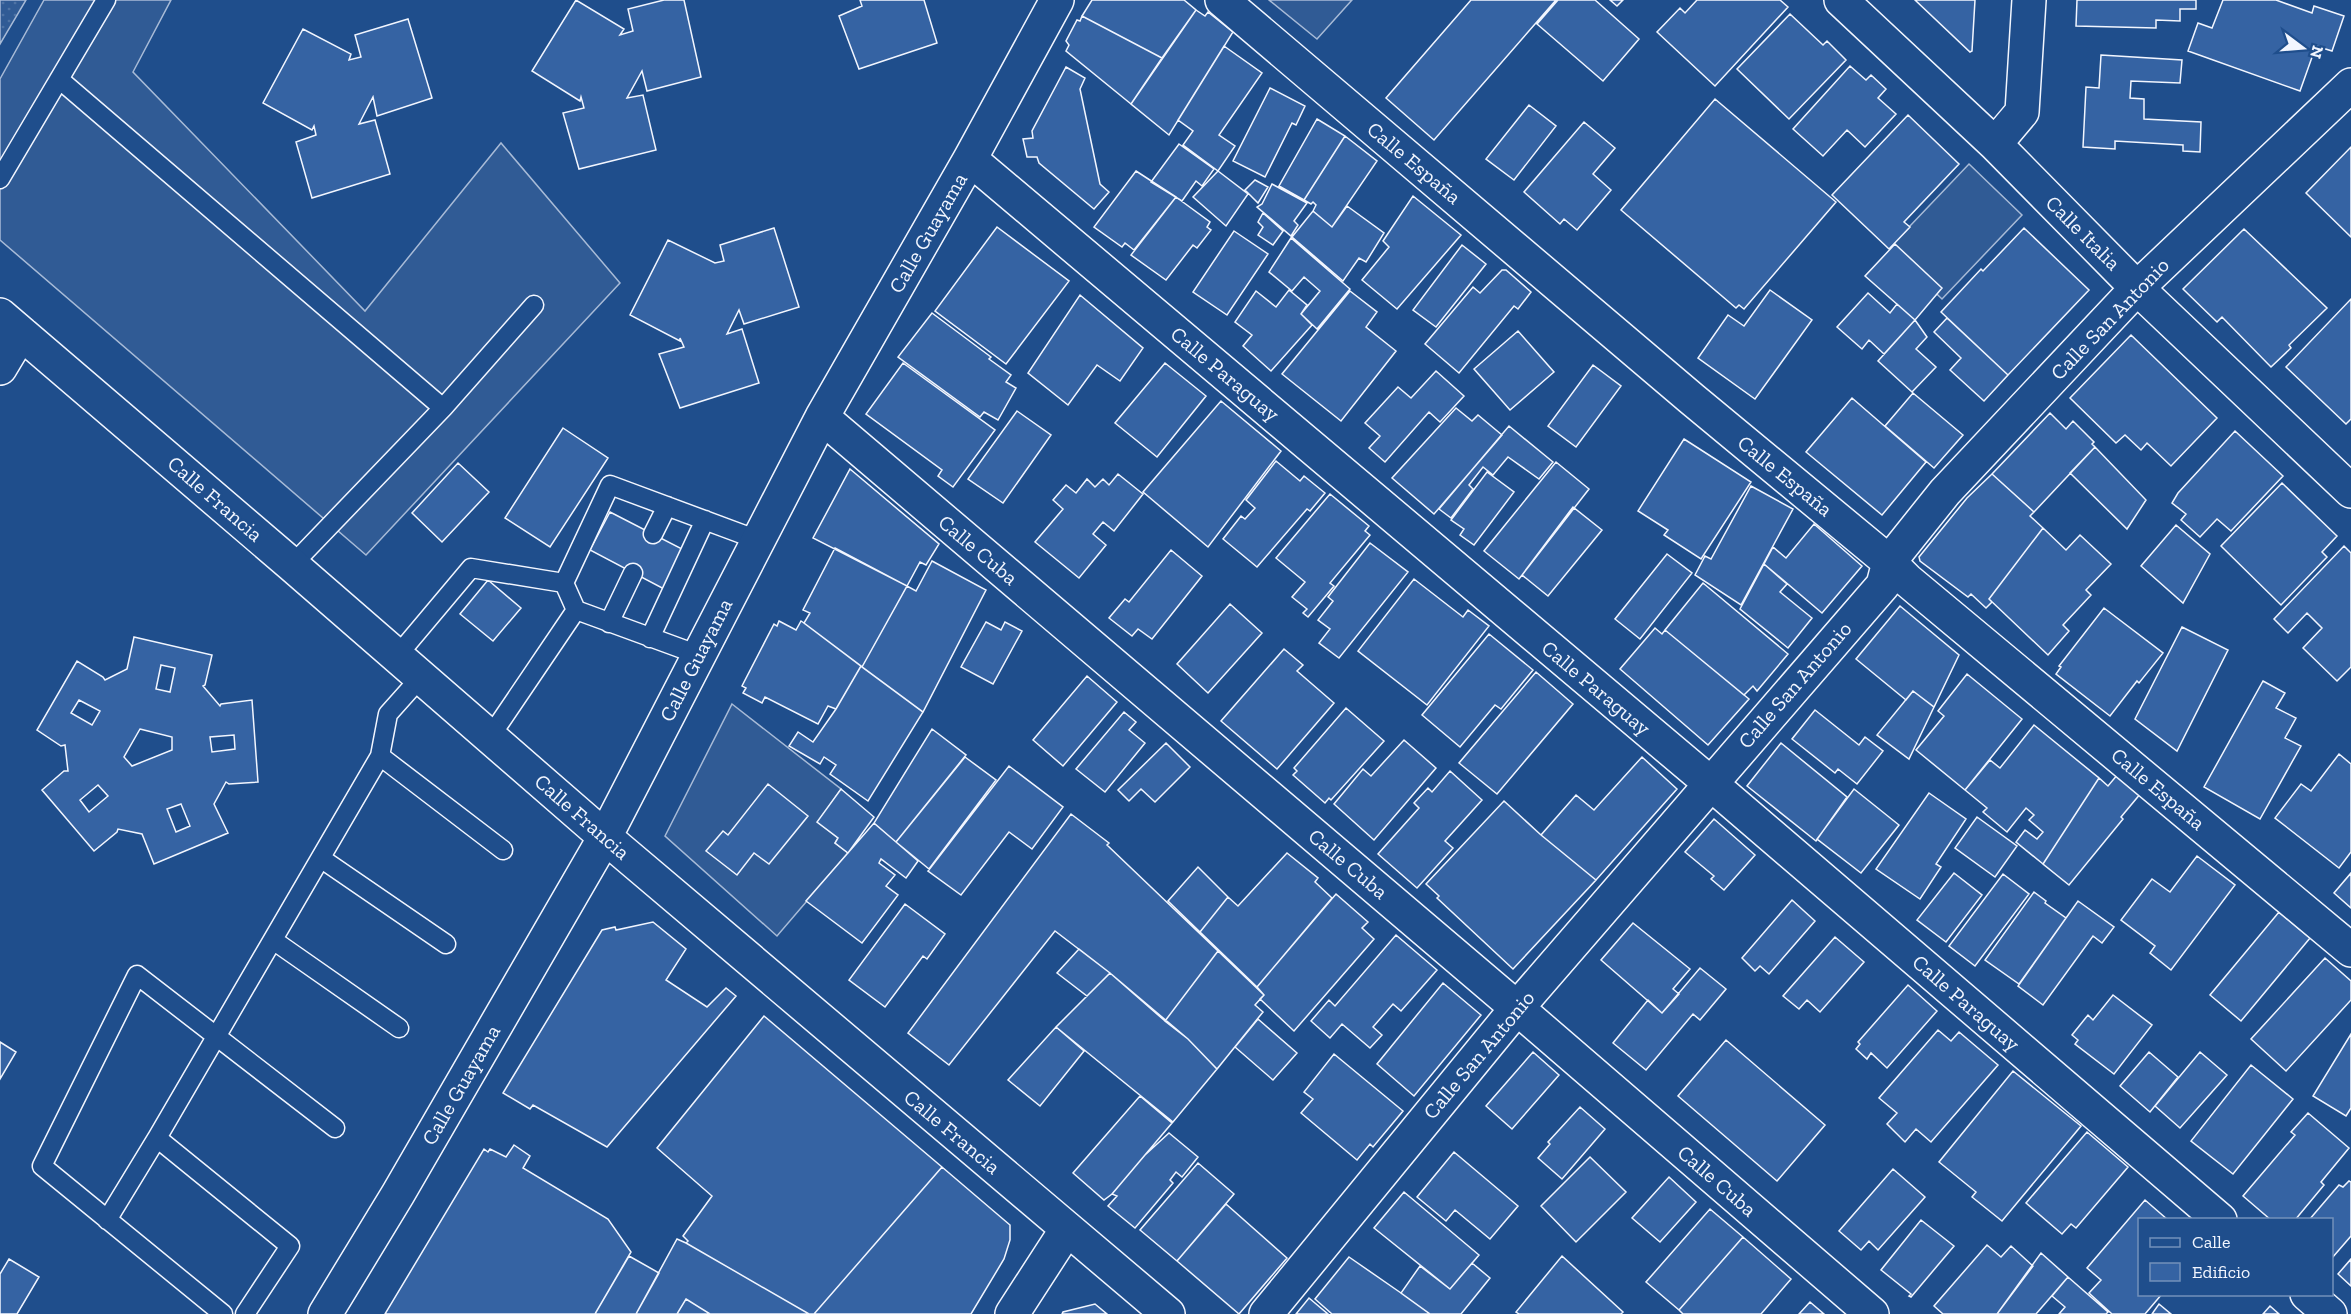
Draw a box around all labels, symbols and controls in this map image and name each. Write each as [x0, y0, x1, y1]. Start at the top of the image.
north arrow [2273, 18, 2333, 78]
text: N [2306, 44, 2328, 60]
street label: Calle España [1362, 116, 1466, 209]
street label: Calle Guayama [883, 168, 972, 297]
street label: Calle Italia [2041, 190, 2126, 275]
street label: Calle San Antonio [2045, 252, 2174, 385]
street label: Calle Paraguay [1166, 321, 1285, 427]
street label: Calle España [1733, 430, 1838, 521]
street label: Calle Francia [163, 450, 268, 547]
street label: Calle Cuba [933, 509, 1023, 590]
street label: Calle Guayama [654, 594, 737, 725]
street label: Calle San Antonio [1733, 616, 1857, 753]
street label: Calle Paraguay [1537, 635, 1656, 741]
street label: Calle España [2106, 742, 2210, 835]
street label: Calle Francia [530, 768, 635, 865]
street label: Calle Cuba [1303, 823, 1393, 904]
street label: Calle Paraguay [1907, 949, 2025, 1056]
street label: Calle San Antonio [1418, 985, 1540, 1124]
street label: Calle Guayama [416, 1020, 505, 1149]
street label: Calle Francia [899, 1084, 1006, 1179]
street label: Calle Cuba [1673, 1140, 1762, 1222]
legend [2138, 1218, 2333, 1296]
text: Calle [2192, 1231, 2230, 1253]
text: Edificio [2192, 1261, 2250, 1283]

